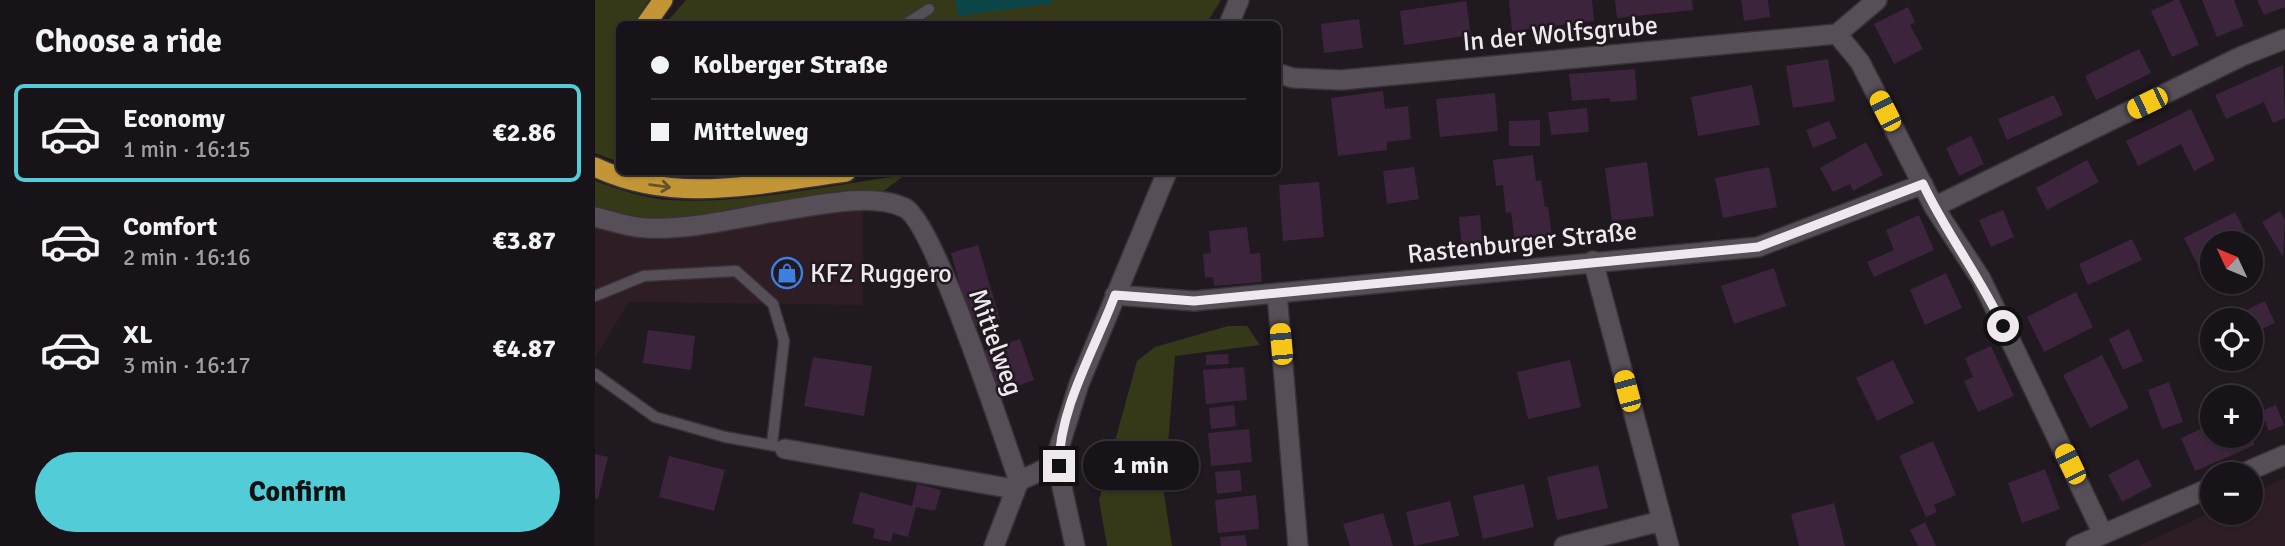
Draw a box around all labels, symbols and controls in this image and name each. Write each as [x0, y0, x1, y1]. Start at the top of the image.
street label: In der Wolfsgrube [1461, 10, 1659, 58]
text: Choose a ride [35, 22, 222, 61]
text: Kolberger Straße [693, 49, 888, 81]
car [2124, 84, 2171, 122]
car [1867, 88, 1904, 134]
icon: car [39, 102, 102, 165]
text: Economy [123, 103, 225, 135]
text: Mittelweg [693, 116, 809, 148]
text: €2.86 [492, 117, 556, 149]
text: 1 min · 16:15 [123, 135, 251, 164]
one-way arrow [648, 180, 671, 193]
icon: car [39, 210, 102, 273]
text: Comfort [123, 211, 217, 243]
street label: Rastenburger Straße [1406, 215, 1639, 271]
text: €3.87 [492, 225, 556, 257]
north arrow [2200, 231, 2263, 294]
map controls [2200, 231, 2263, 525]
text: 2 min · 16:16 [123, 243, 251, 272]
shop icon: KFZ Ruggero [770, 256, 804, 290]
place label: KFZ Ruggero [810, 258, 952, 290]
street label: Mittelweg [961, 284, 1029, 400]
button: locate [2200, 308, 2263, 371]
route start [1987, 310, 2019, 342]
icon: car [39, 318, 102, 381]
text: XL [123, 319, 153, 351]
car [1269, 322, 1294, 366]
text: €4.87 [492, 333, 556, 365]
text: 3 min · 16:17 [123, 351, 251, 380]
car [1612, 368, 1643, 414]
button: + [2200, 385, 2263, 448]
car [2052, 441, 2089, 487]
callout: 1 min [1084, 442, 1199, 490]
route end [1043, 450, 1075, 482]
text: 1 min [1113, 451, 1169, 480]
button: Confirm [35, 452, 560, 532]
button: − [2200, 462, 2263, 525]

